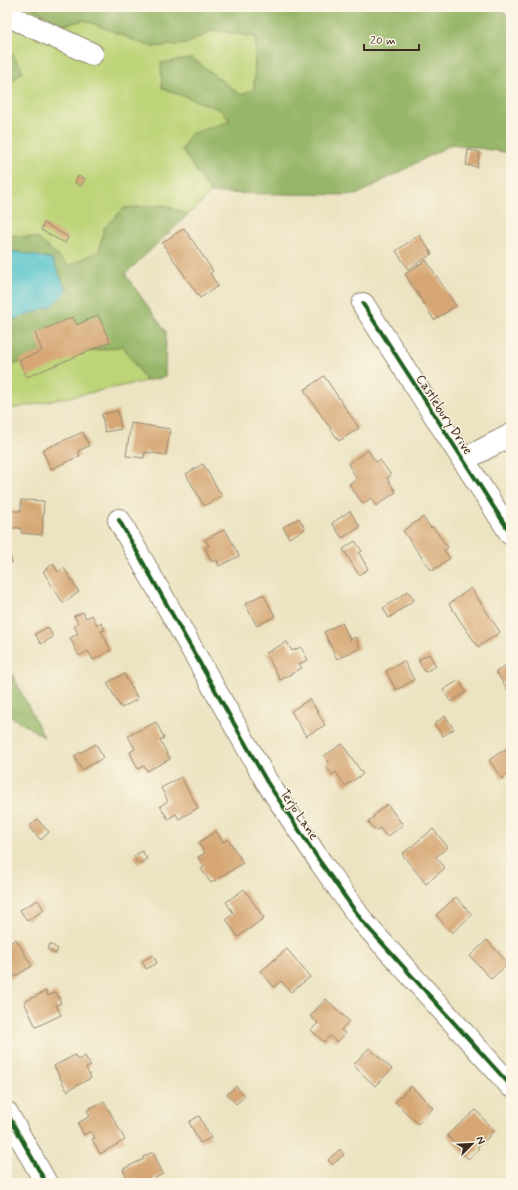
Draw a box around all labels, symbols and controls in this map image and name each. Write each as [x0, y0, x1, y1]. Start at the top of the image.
scale bar [364, 26, 419, 52]
text: 20 m [370, 33, 396, 49]
street label: Castlebury Drive [412, 372, 476, 458]
street label: Terjo Lane [276, 786, 322, 844]
north arrow [452, 1124, 492, 1164]
text: N [472, 1134, 488, 1147]

